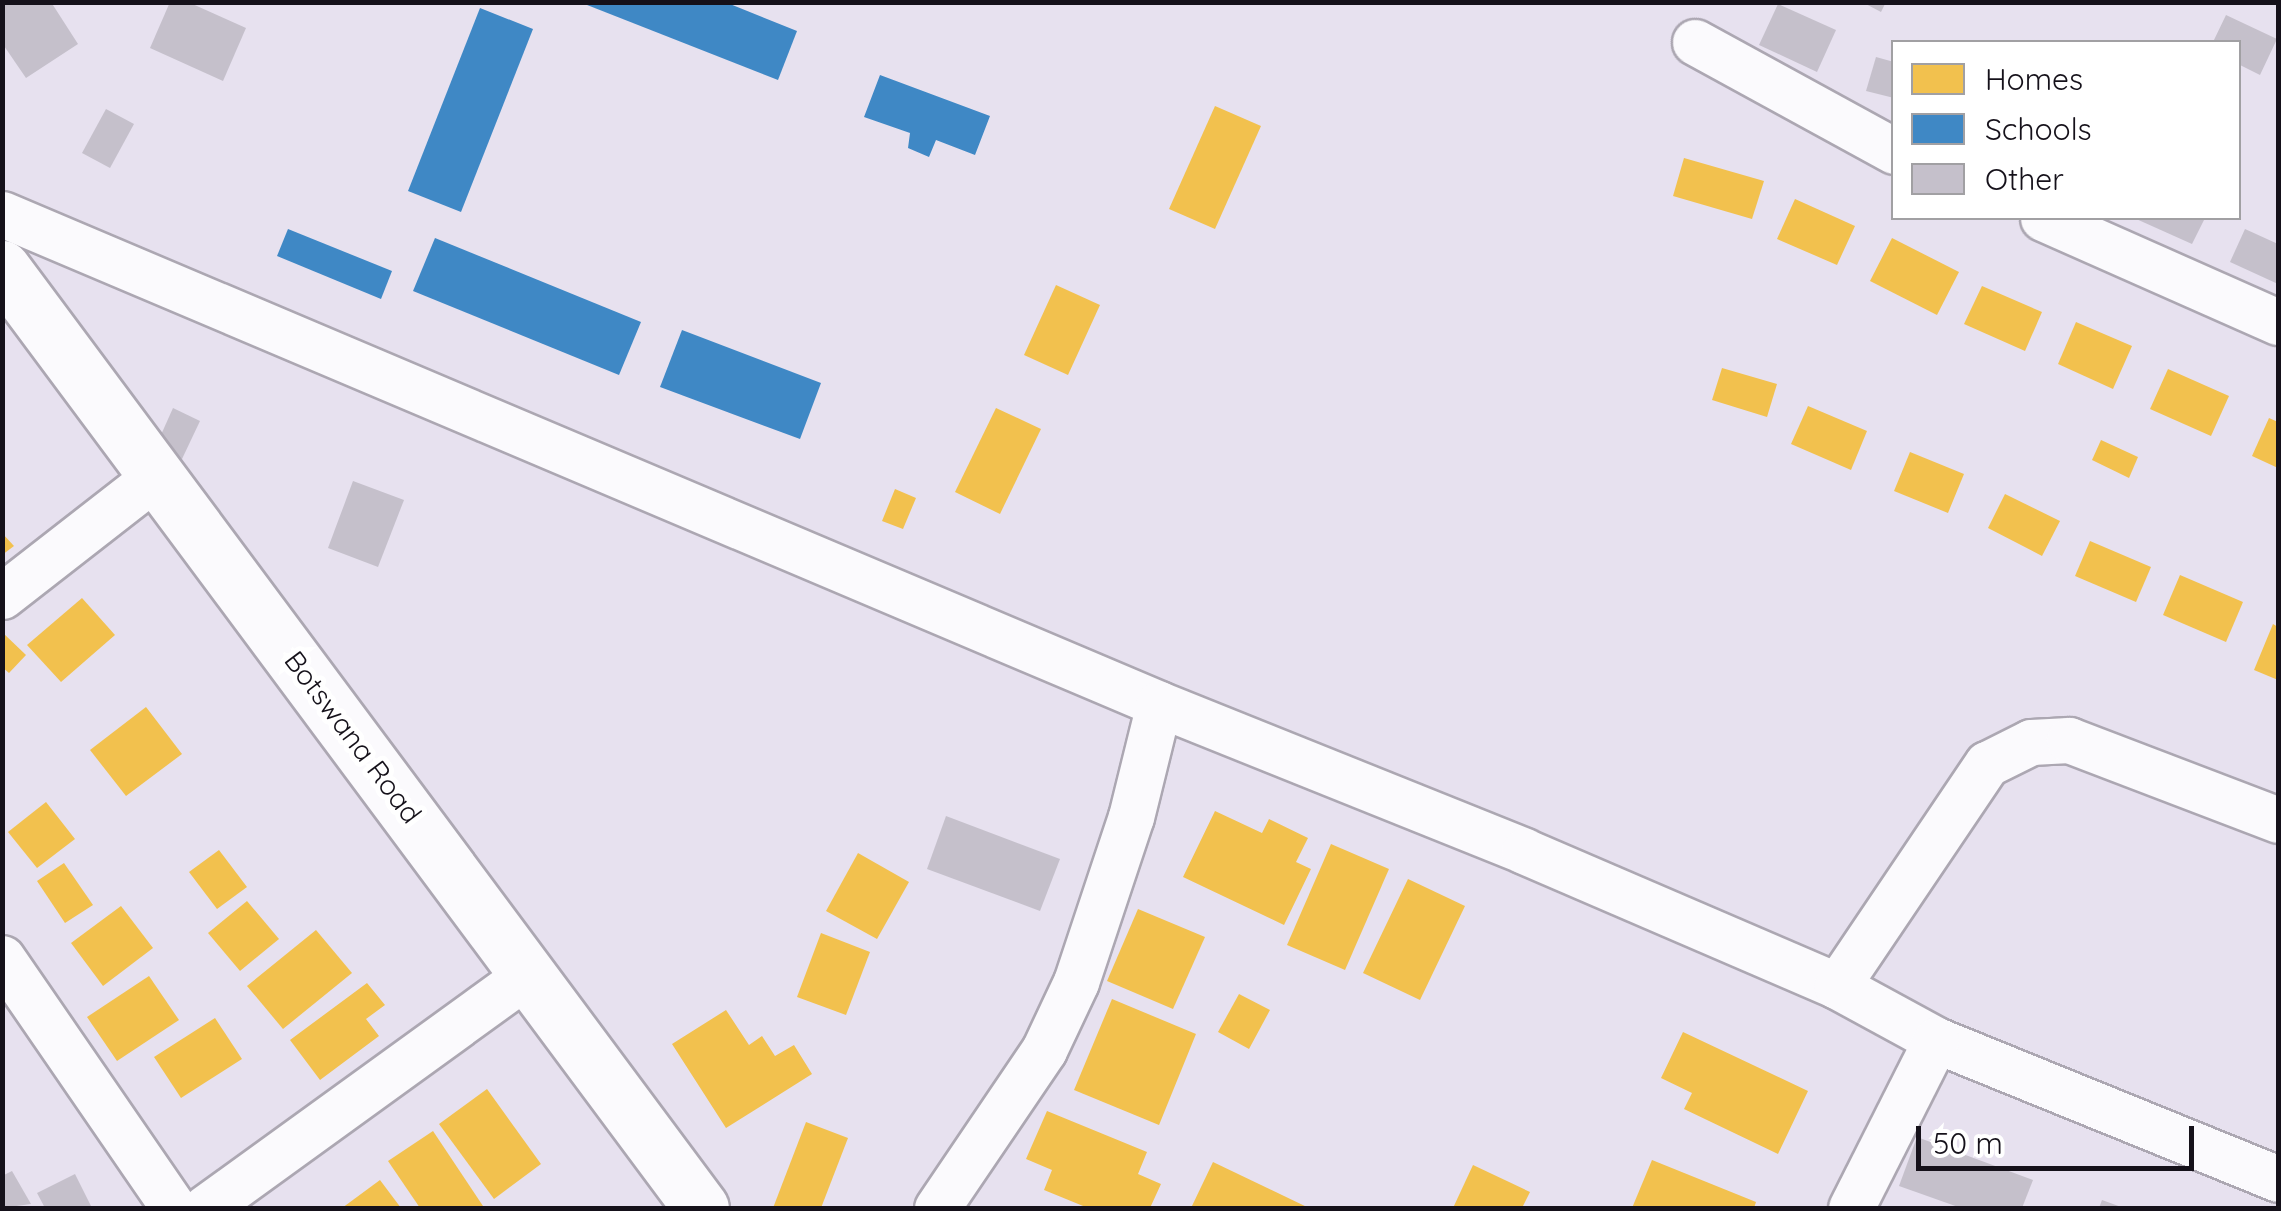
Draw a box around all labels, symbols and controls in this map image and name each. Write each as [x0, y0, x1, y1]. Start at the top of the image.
legend [1891, 40, 2241, 220]
text: Homes [1985, 60, 2083, 98]
text: Schools [1985, 110, 2092, 148]
text: Other [1985, 160, 2064, 198]
street label: Botswana Road [277, 644, 429, 830]
scale bar [1921, 1106, 2198, 1168]
text: 50 m [1933, 1124, 2003, 1162]

